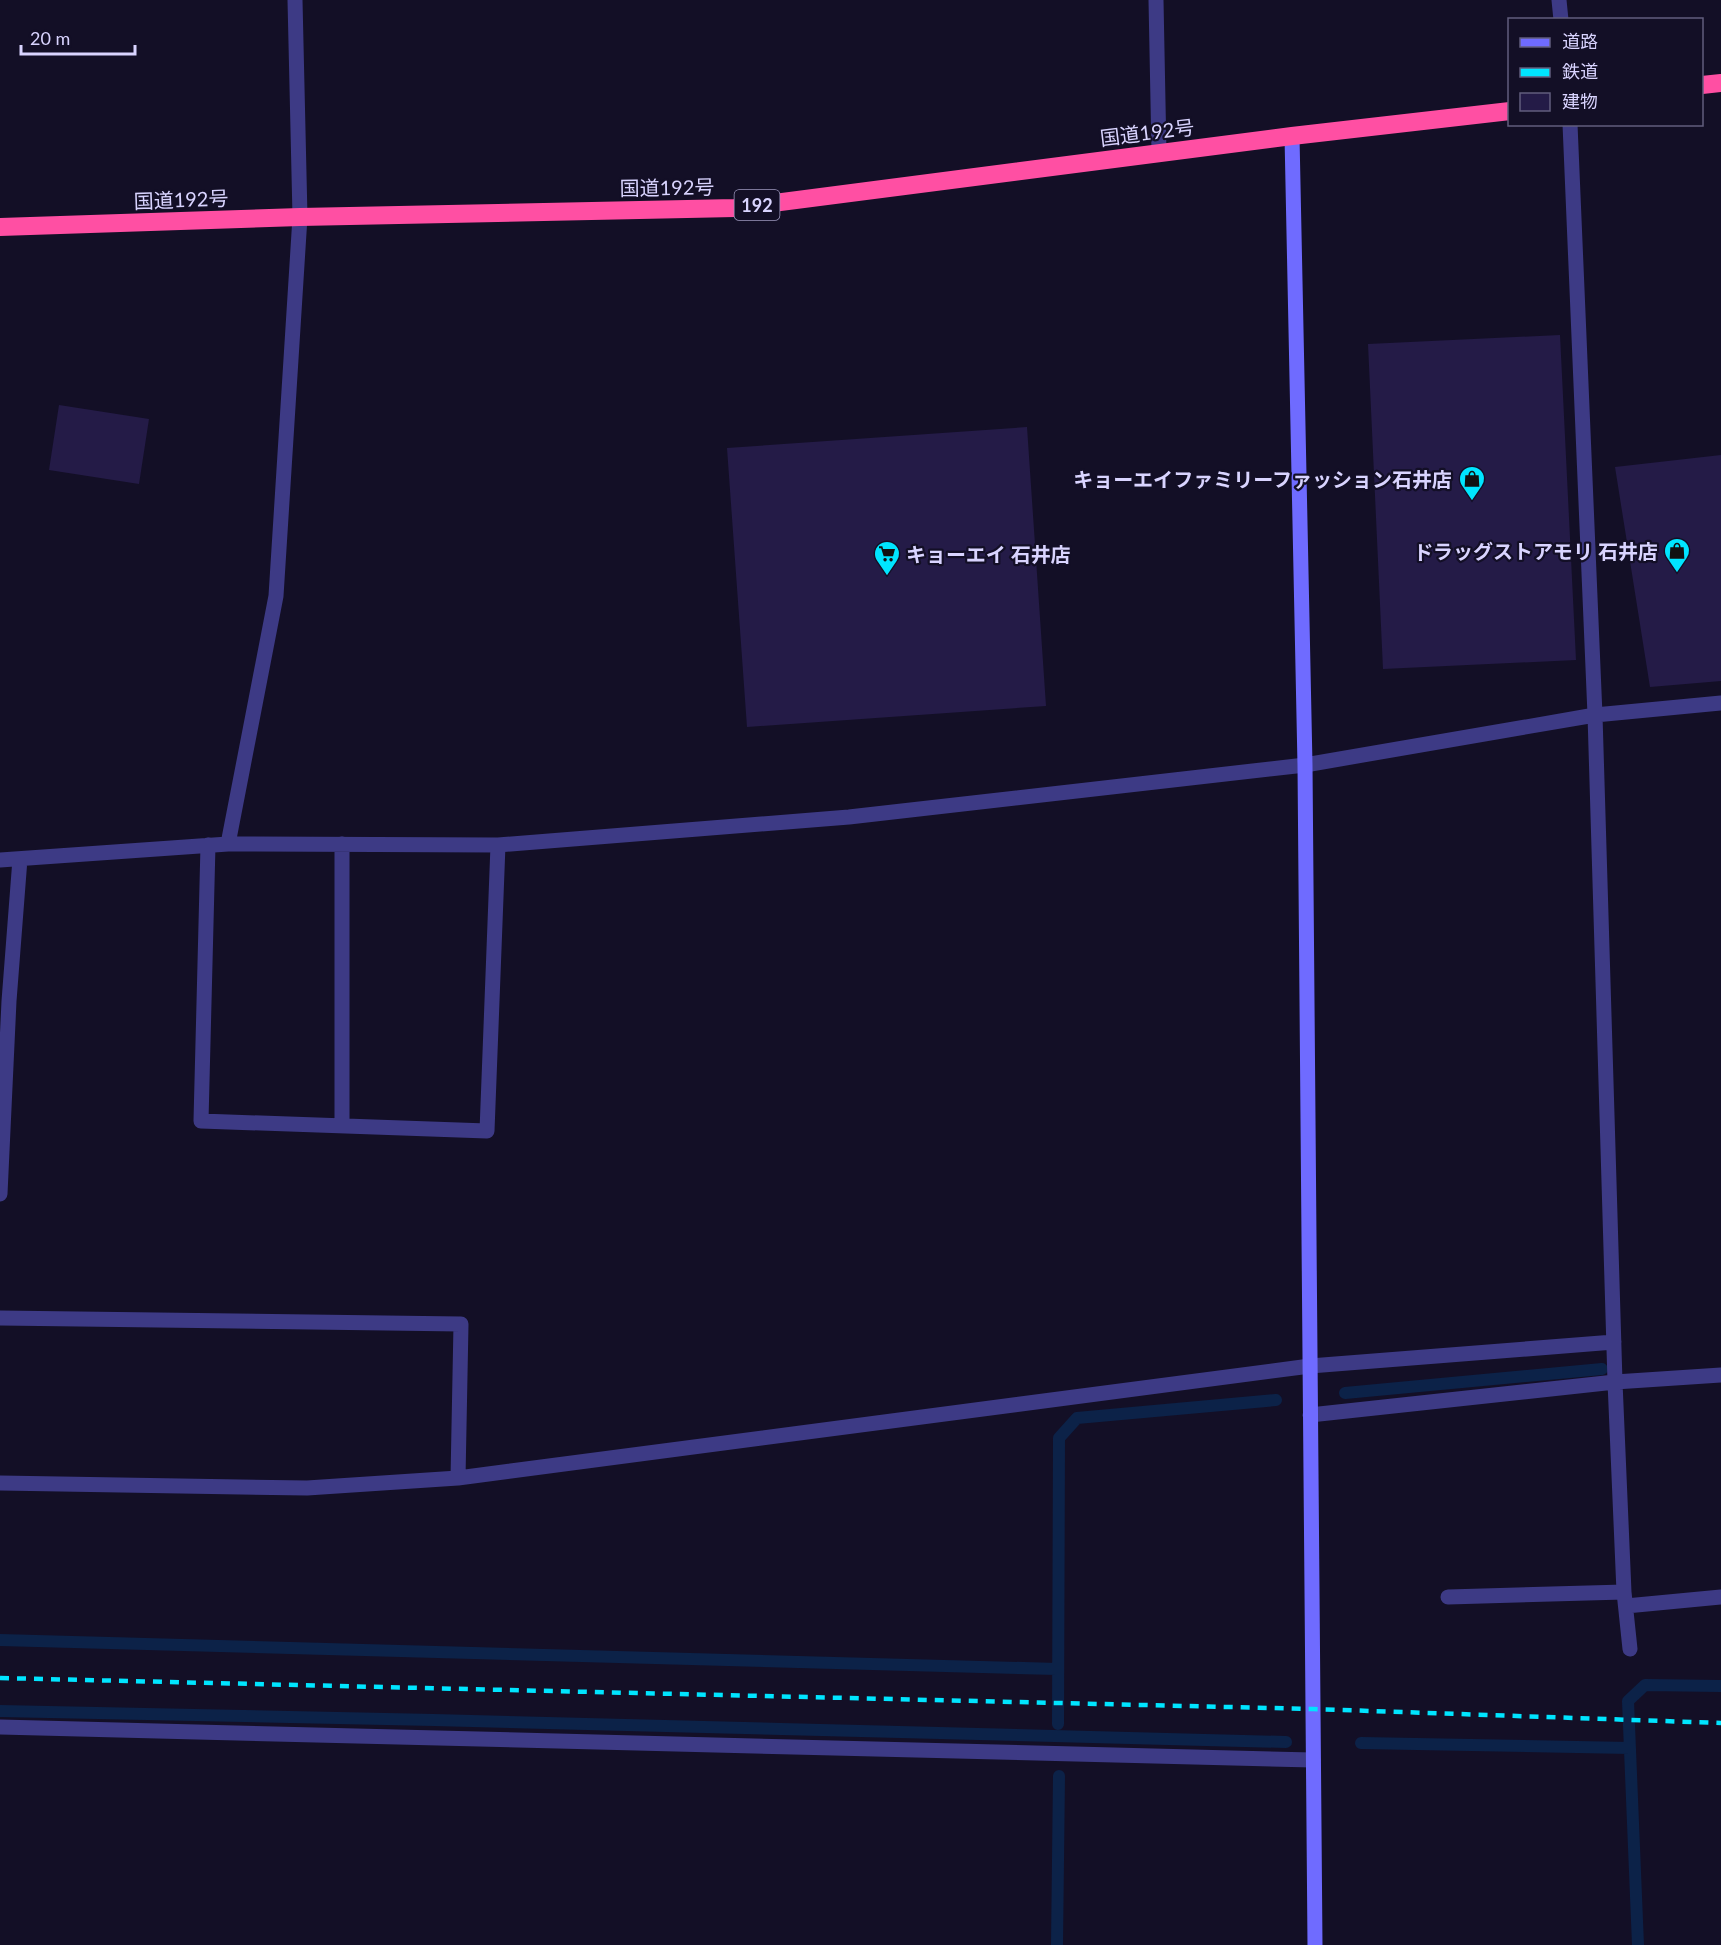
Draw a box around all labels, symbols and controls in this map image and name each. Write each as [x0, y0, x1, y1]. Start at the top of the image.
scale bar [21, 18, 135, 56]
legend [1508, 18, 1703, 126]
text: 20 m [30, 27, 70, 49]
text: 道路 [1562, 30, 1598, 52]
text: 鉄道 [1562, 60, 1598, 82]
text: 建物 [1562, 90, 1598, 112]
street label: 国道192号 [1098, 114, 1196, 150]
street label: 国道192号 [619, 174, 715, 200]
street label: 国道192号 [133, 185, 229, 213]
road number: 192 [734, 190, 780, 220]
shop icon: キョーエイファミリーファッション石井店 [1457, 464, 1487, 502]
place label: キョーエイファミリーファッション石井店 [1073, 467, 1452, 491]
shop icon: ドラッグストアモリ 石井店 [1662, 536, 1692, 574]
supermarket icon: キョーエイ 石井店 [872, 539, 902, 577]
place label: ドラッグストアモリ 石井店 [1413, 539, 1658, 563]
place label: キョーエイ 石井店 [906, 542, 1071, 566]

